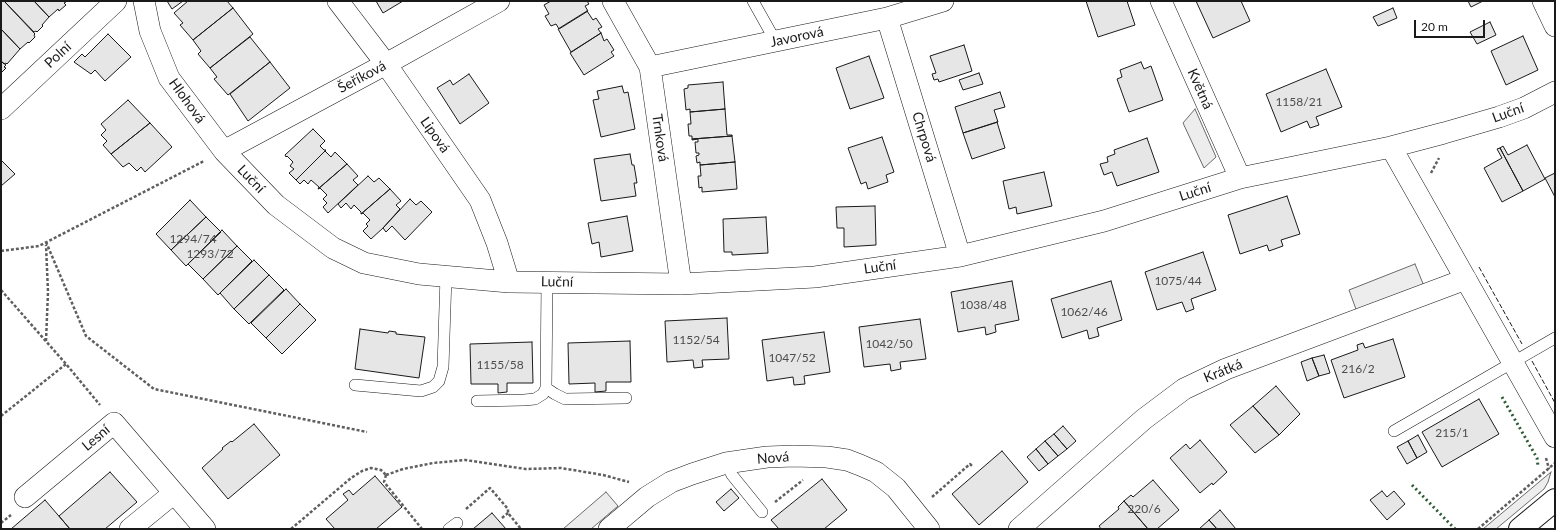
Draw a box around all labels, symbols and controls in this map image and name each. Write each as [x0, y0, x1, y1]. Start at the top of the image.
scale bar [1416, 12, 1487, 38]
text: 20 m [1421, 19, 1448, 34]
street label: Javorová [769, 23, 825, 51]
street label: Polní [41, 38, 75, 72]
street label: Šeříková [335, 57, 389, 97]
street label: Květná [1184, 66, 1216, 112]
street label: Hlohová [165, 75, 209, 127]
house number: 1158/21 [1275, 95, 1323, 109]
street label: Luční [1490, 100, 1526, 126]
street label: Chrpová [908, 110, 940, 164]
street label: Trnková [648, 113, 672, 163]
street label: Lipová [417, 114, 453, 156]
street label: Luční [234, 161, 268, 197]
street label: Luční [1177, 179, 1213, 205]
house number: 1294/74 [169, 232, 217, 246]
house number: 1293/72 [186, 247, 234, 261]
street label: Luční [863, 256, 897, 278]
street label: Luční [541, 273, 573, 291]
house number: 1075/44 [1154, 274, 1202, 288]
house number: 1038/48 [959, 298, 1007, 312]
house number: 1062/46 [1060, 305, 1108, 319]
house number: 1152/54 [672, 333, 720, 347]
house number: 1042/50 [865, 337, 913, 351]
house number: 1047/52 [768, 351, 816, 365]
street label: Krátká [1201, 356, 1245, 386]
house number: 1155/58 [476, 358, 524, 372]
house number: 216/2 [1341, 362, 1375, 376]
street label: Lesní [79, 422, 113, 454]
house number: 215/1 [1435, 426, 1469, 440]
street label: Nová [756, 448, 790, 468]
house number: 220/6 [1127, 502, 1161, 516]

